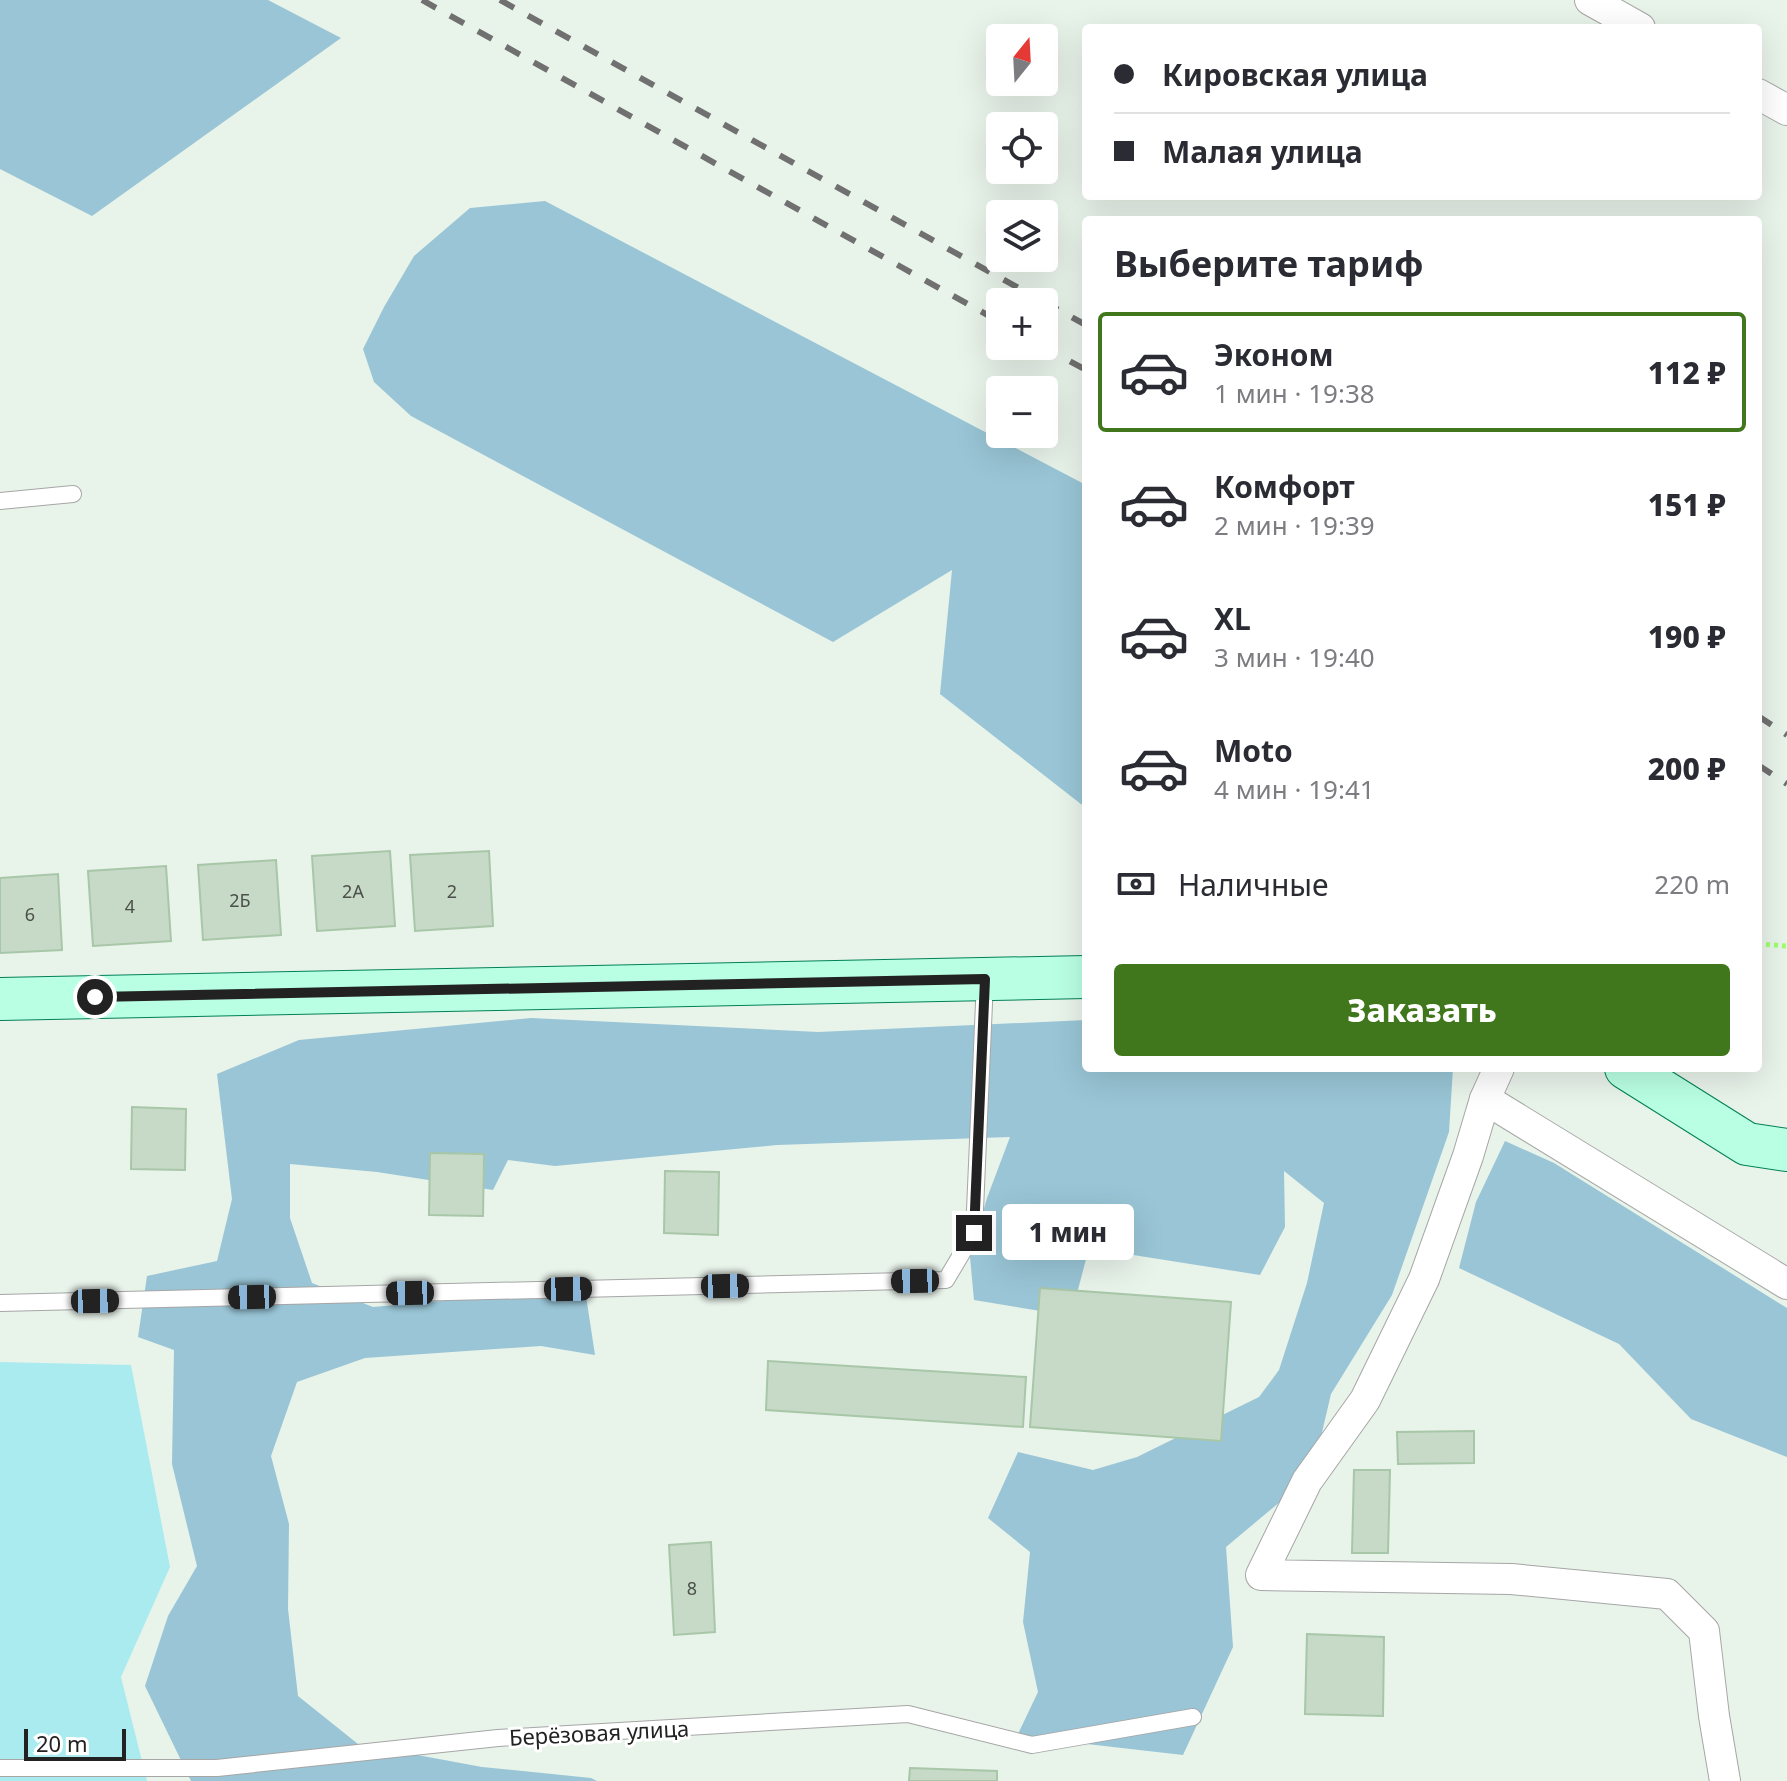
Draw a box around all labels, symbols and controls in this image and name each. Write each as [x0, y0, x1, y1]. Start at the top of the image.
north arrow [986, 24, 1058, 96]
map controls [986, 24, 1058, 448]
text: Кировская улица [1162, 54, 1428, 95]
button: locate [986, 112, 1058, 184]
text: Малая улица [1162, 131, 1363, 172]
button: layers [986, 200, 1058, 272]
text: Выберите тариф [1114, 239, 1423, 288]
button: + [986, 288, 1058, 360]
text: Эконом [1214, 334, 1334, 375]
icon: car [1118, 336, 1190, 408]
text: 112 ₽ [1648, 352, 1726, 393]
text: 1 мин · 19:38 [1214, 375, 1375, 411]
button: − [986, 376, 1058, 448]
text: Комфорт [1214, 466, 1355, 507]
icon: car [1118, 468, 1190, 540]
text: 151 ₽ [1648, 484, 1726, 525]
text: 2 мин · 19:39 [1214, 507, 1375, 543]
text: XL [1214, 598, 1251, 639]
icon: car [1118, 600, 1190, 672]
text: 190 ₽ [1648, 616, 1726, 657]
text: 3 мин · 19:40 [1214, 639, 1375, 675]
text: Moto [1214, 730, 1293, 771]
icon: car [1118, 732, 1190, 804]
text: 200 ₽ [1648, 748, 1726, 789]
text: 4 мин · 19:41 [1214, 771, 1375, 807]
icon: cash [1114, 862, 1158, 906]
text: Наличные [1178, 864, 1329, 905]
text: 220 m [1654, 866, 1730, 902]
house number: 2А [342, 879, 364, 903]
house number: 2 [447, 879, 457, 903]
house number: 2Б [229, 888, 251, 912]
house number: 4 [125, 894, 135, 918]
house number: 6 [25, 902, 35, 926]
button: Заказать [1114, 964, 1730, 1056]
route start [77, 979, 113, 1015]
callout: 1 мин [1002, 1205, 1134, 1261]
text: 1 мин [1029, 1214, 1107, 1250]
route end [956, 1215, 992, 1251]
car [891, 1269, 939, 1293]
car [701, 1274, 749, 1298]
car [544, 1277, 592, 1301]
car [386, 1281, 434, 1305]
car [228, 1285, 276, 1309]
car [71, 1289, 119, 1313]
house number: 8 [687, 1576, 697, 1600]
street label: Берёзовая улица [508, 1712, 690, 1752]
scale bar [24, 1725, 126, 1761]
text: 20 m [36, 1728, 87, 1758]

